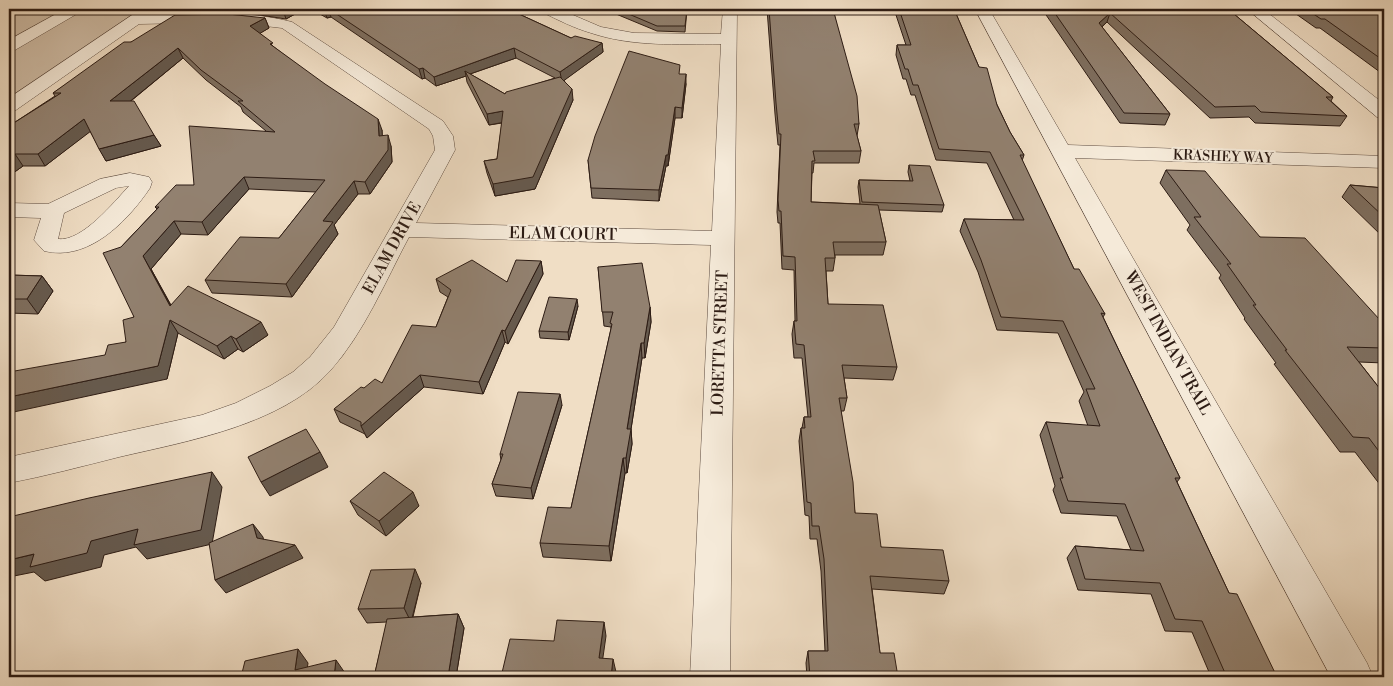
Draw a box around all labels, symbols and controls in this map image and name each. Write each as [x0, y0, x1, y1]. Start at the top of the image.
street label: KRASHEY WAY [1173, 146, 1274, 168]
street label: ELAM DRIVE [358, 198, 426, 298]
street label: ELAM COURT [509, 223, 617, 245]
street label: WEST INDIAN TRAIL [1120, 267, 1216, 419]
street label: LORETTA STREET [707, 270, 733, 416]

